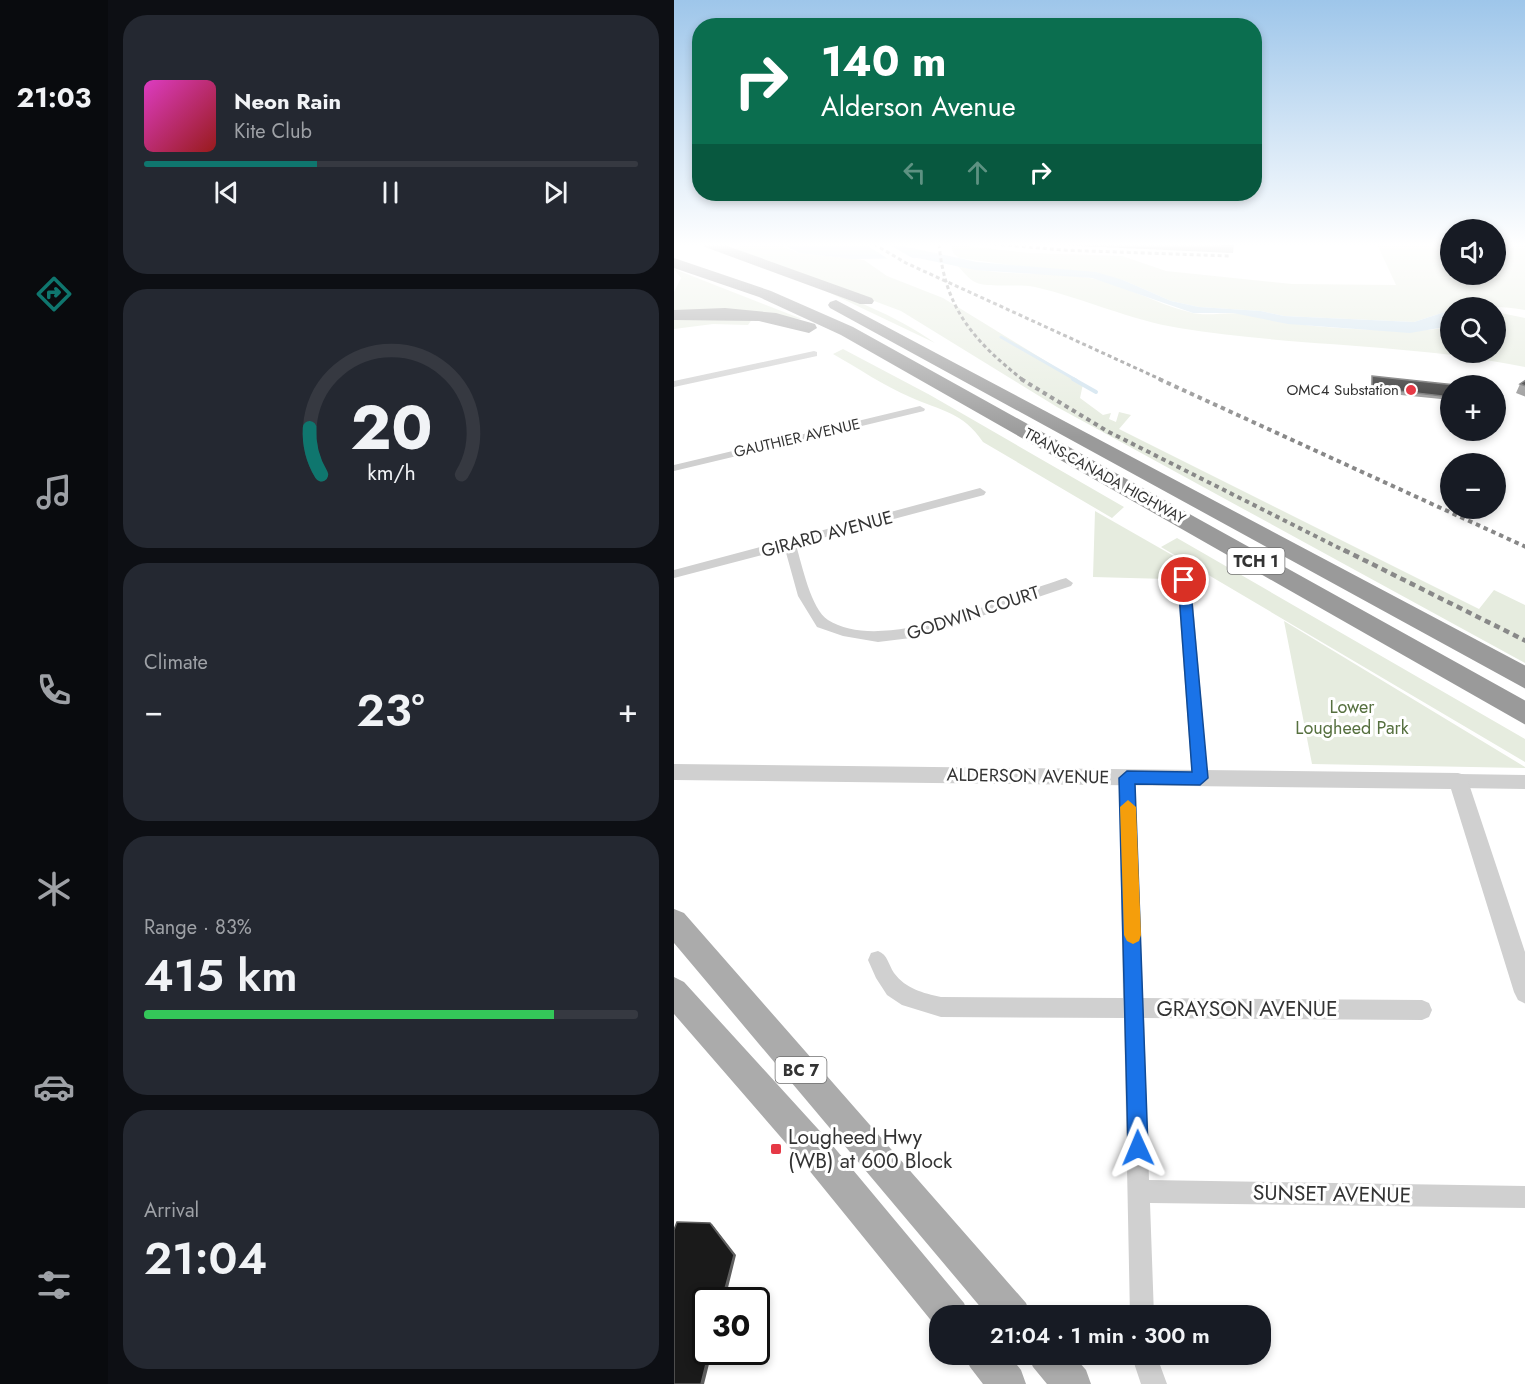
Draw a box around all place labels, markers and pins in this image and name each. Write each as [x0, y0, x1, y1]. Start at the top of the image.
place label: OMC4 Substation [1286, 379, 1399, 401]
marker: OMC4 Substation [1404, 383, 1418, 397]
pin [1158, 554, 1209, 605]
place label: Lougheed Hwy (WB) at 600 Block [788, 1122, 953, 1176]
marker: Lougheed Hwy (WB) at 600 Block [769, 1142, 783, 1156]

